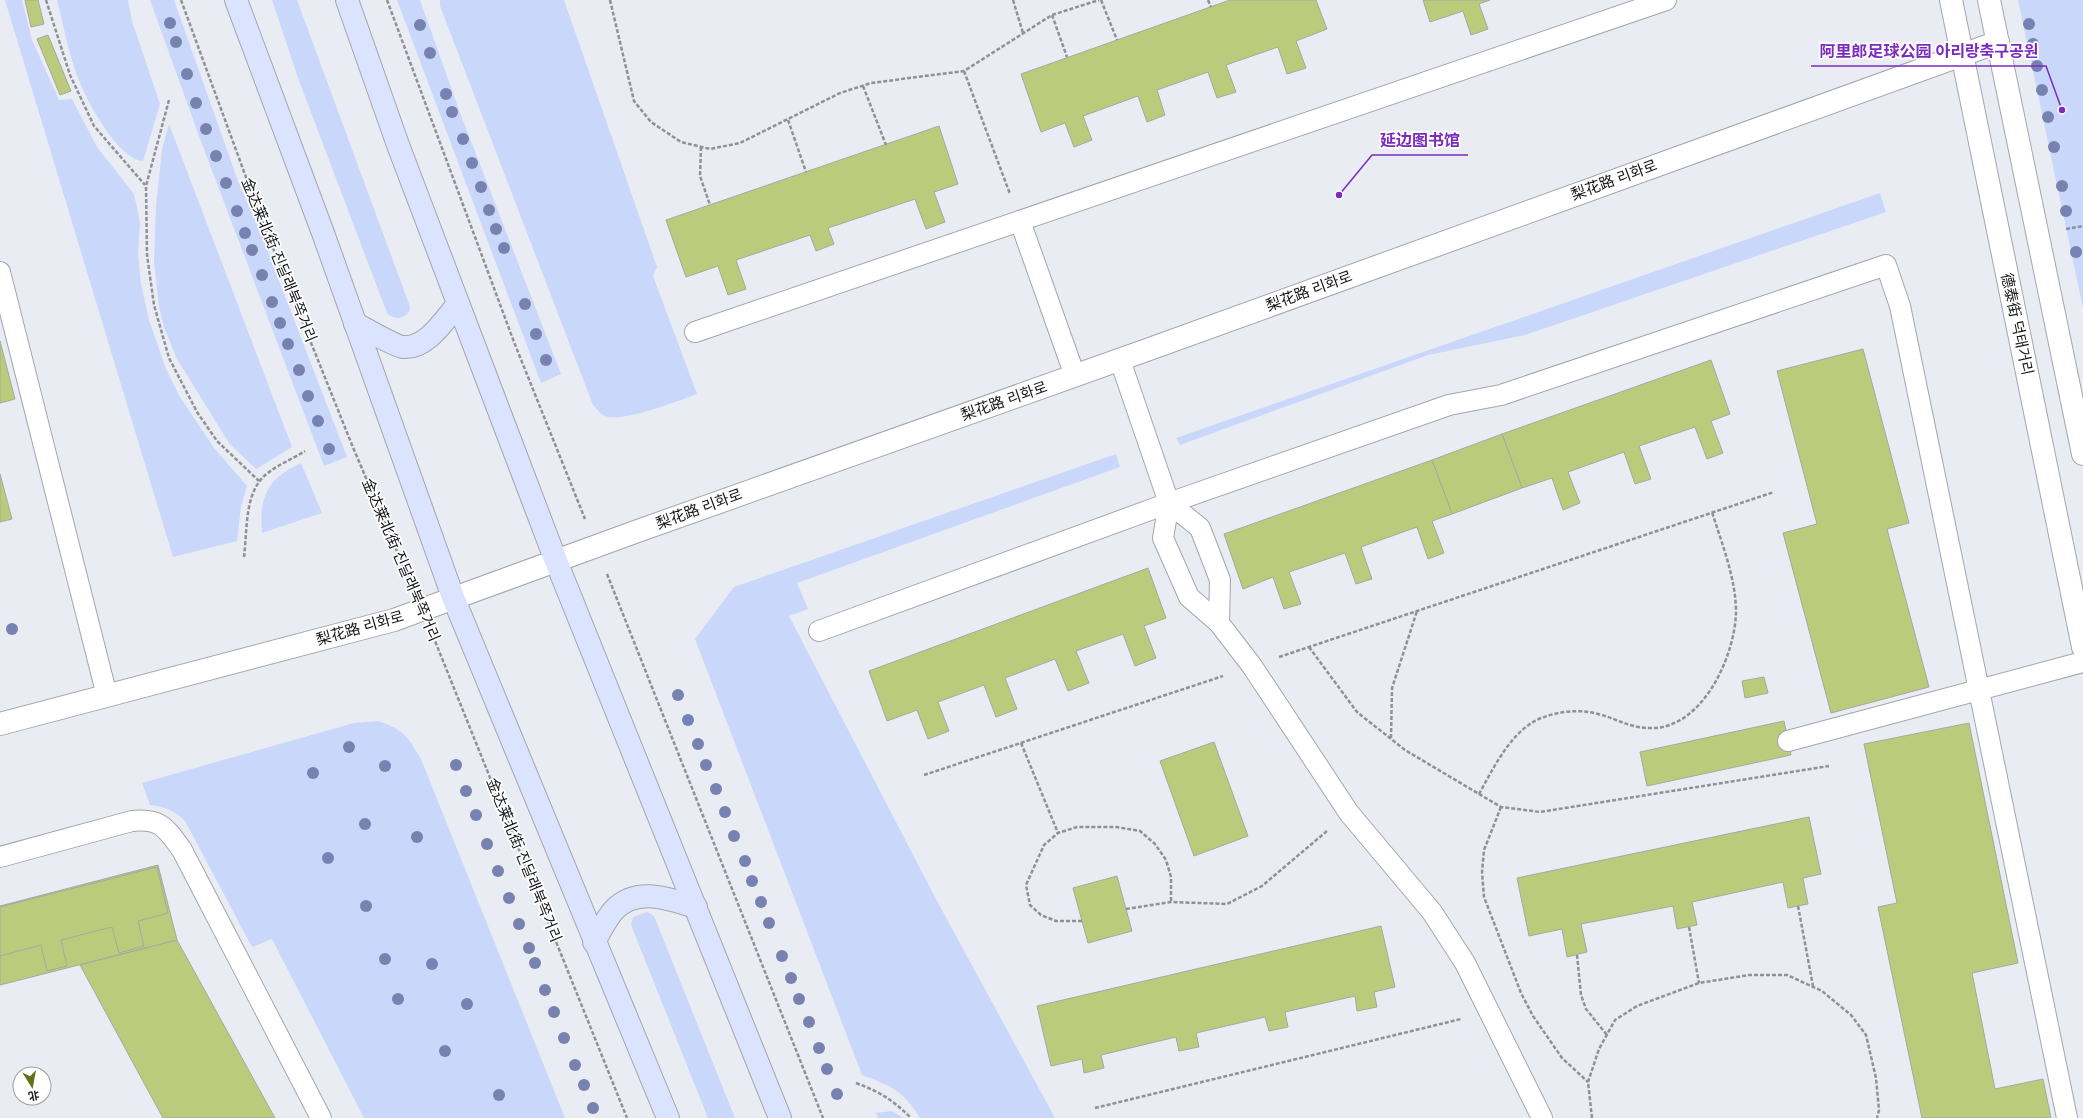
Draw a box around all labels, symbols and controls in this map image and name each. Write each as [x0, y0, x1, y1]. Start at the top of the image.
callout: 阿里郎足球公园 아리랑축구공원 [1811, 38, 2046, 66]
text: 阿里郎足球公园 아리랑축구공원 [1819, 41, 2039, 62]
callout: 延边图书馆 [1372, 127, 1468, 155]
text: 延边图书馆 [1380, 130, 1460, 151]
street label: 梨花路 리화로 [1568, 155, 1659, 204]
street label: 金达莱北街 진달래북쪽거리 [238, 175, 321, 345]
street label: 梨花路 리화로 [1263, 266, 1354, 315]
street label: 德泰街 덕태거리 [1997, 271, 2038, 377]
street label: 梨花路 리화로 [958, 377, 1050, 424]
street label: 金达莱北街 진달래북쪽거리 [358, 475, 444, 644]
street label: 梨花路 리화로 [653, 484, 744, 533]
street label: 梨花路 리화로 [314, 606, 406, 649]
street label: 金达莱北街 진달래북쪽거리 [483, 775, 566, 945]
north arrow [12, 1066, 52, 1106]
text: 北 [27, 1088, 41, 1104]

